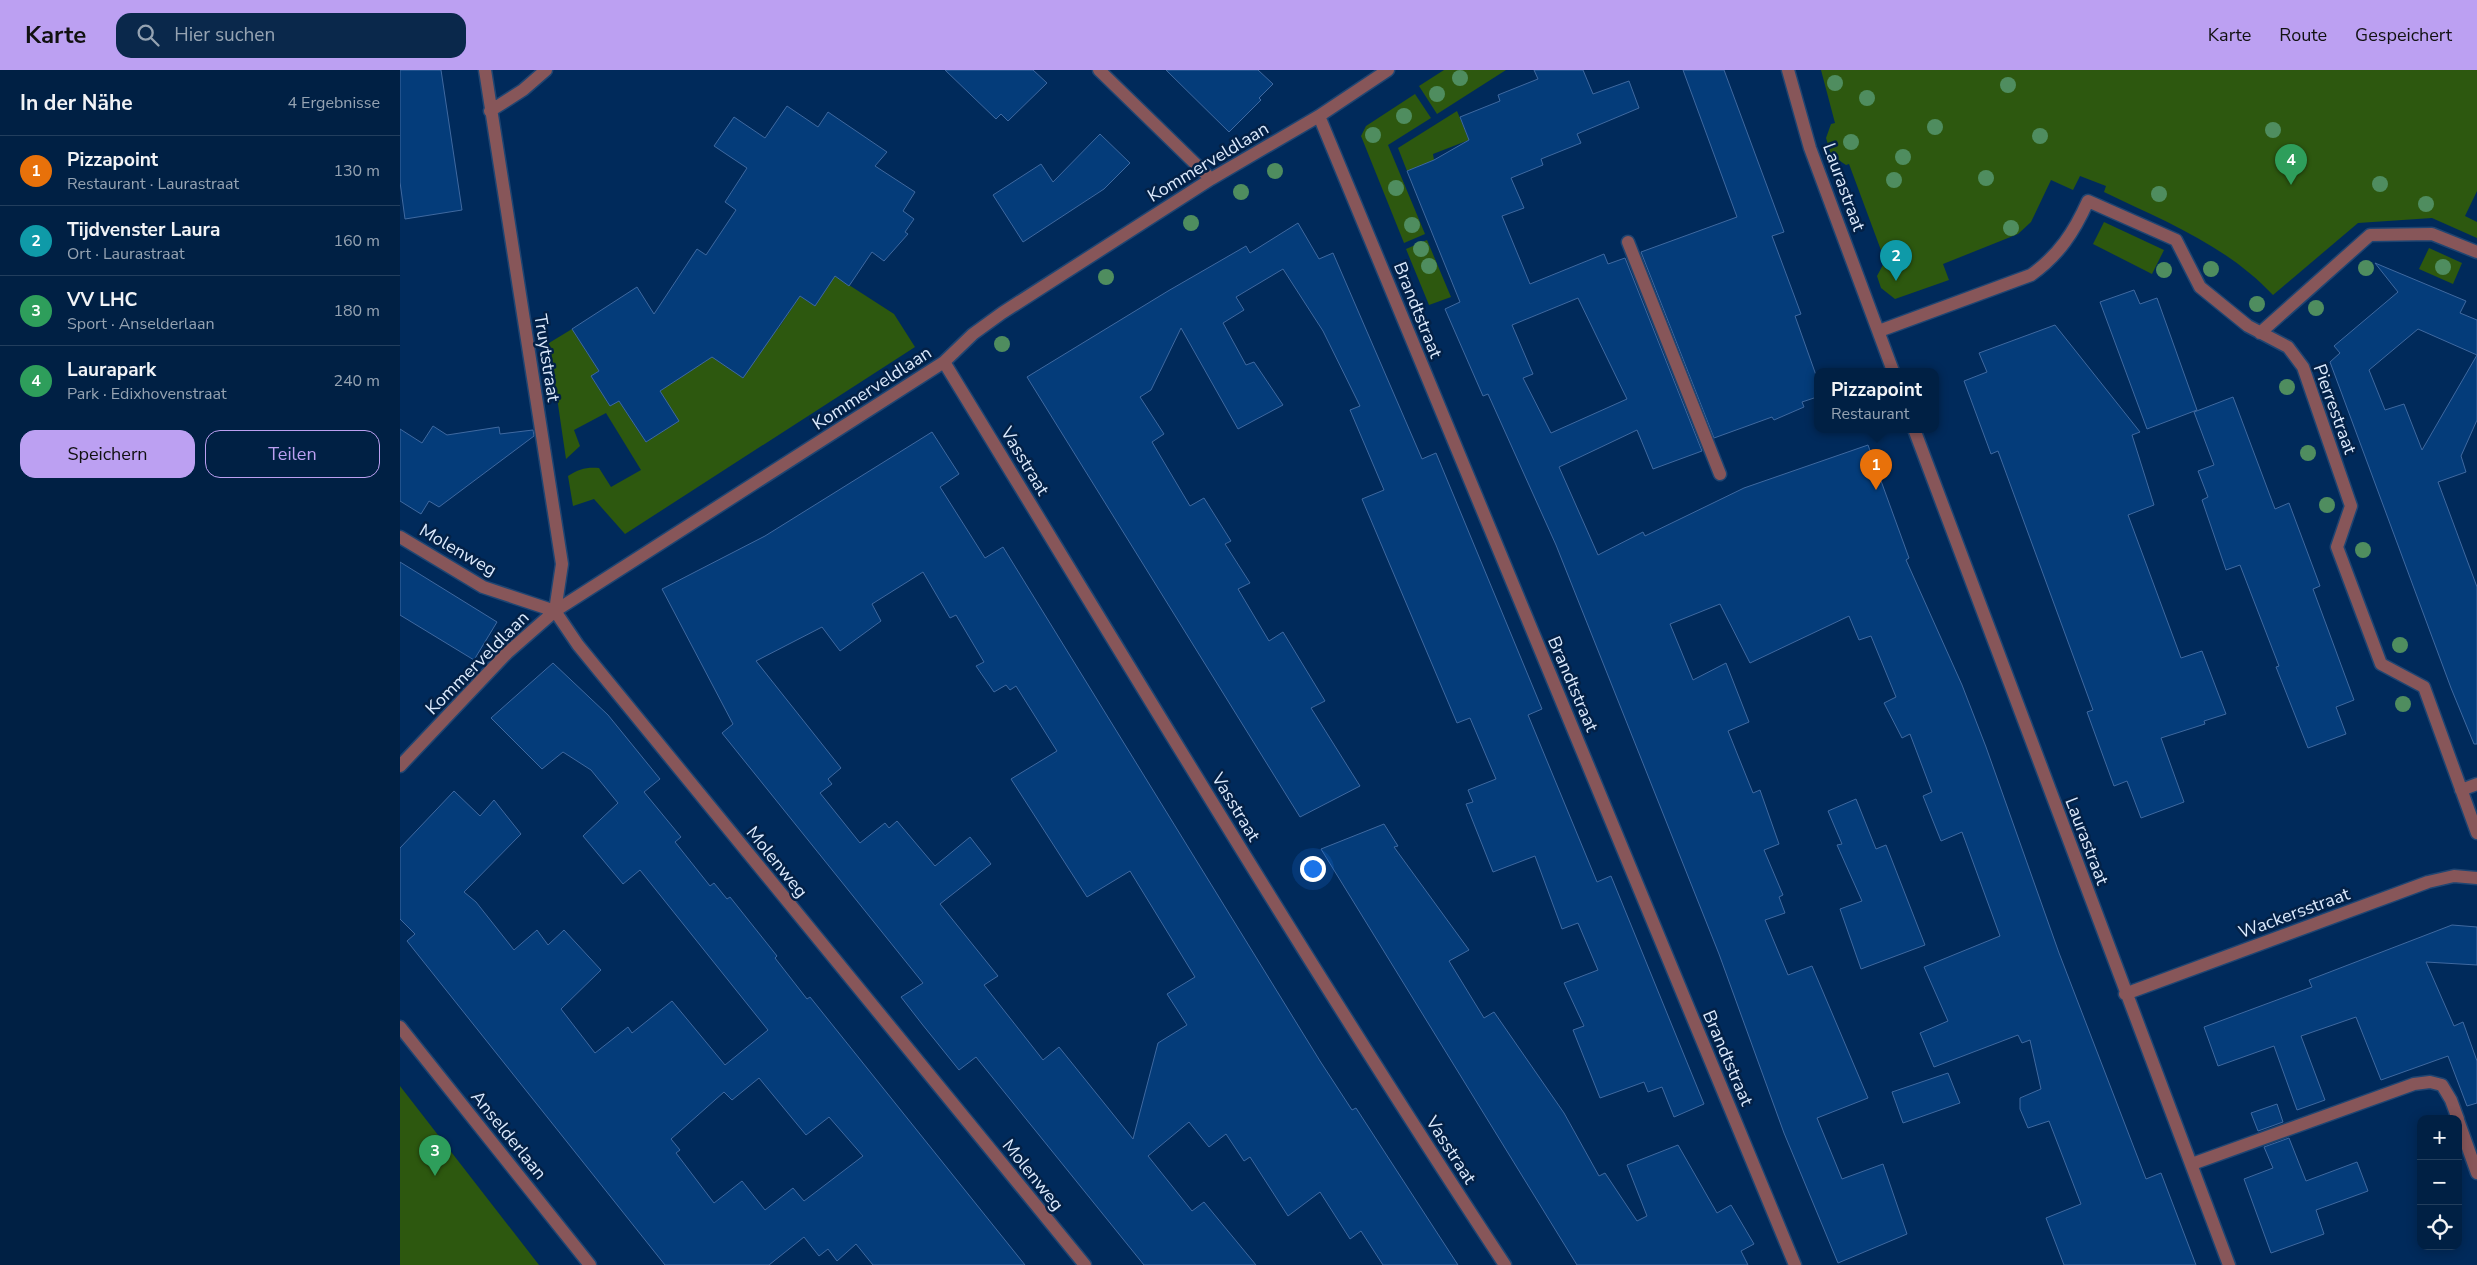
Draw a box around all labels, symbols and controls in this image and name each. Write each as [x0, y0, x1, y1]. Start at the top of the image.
search box [116, 13, 466, 58]
text: Karte [25, 19, 86, 51]
icon: search [134, 21, 162, 49]
text: Hier suchen [174, 22, 275, 48]
text: Karte [2208, 23, 2251, 47]
text: Route [2279, 23, 2327, 47]
text: Gespeichert [2355, 23, 2452, 47]
text: In der Nähe [20, 89, 133, 117]
text: 4 Ergebnisse [287, 92, 380, 114]
street label: Kommerveldlaan [1143, 116, 1273, 208]
street label: Laurastraat [1817, 140, 1871, 235]
pin: 4 [2275, 144, 2307, 185]
text: Pizzapoint [67, 147, 158, 173]
text: 1 [31, 160, 41, 182]
text: 130 m [333, 160, 380, 182]
text: Restaurant · Laurastraat [67, 173, 239, 195]
text: Tijdvenster Laura [67, 217, 220, 243]
text: 2 [31, 230, 41, 252]
text: 160 m [333, 230, 380, 252]
pin: 2 [1880, 240, 1912, 281]
text: Ort · Laurastraat [67, 243, 185, 265]
street label: Brandtstraat [1388, 258, 1448, 362]
text: VV LHC [67, 287, 138, 313]
text: 3 [31, 300, 41, 322]
text: 180 m [333, 300, 380, 322]
street label: Truytstraat [528, 312, 566, 404]
text: Sport · Anselderlaan [67, 313, 215, 335]
street label: Kommerveldlaan [808, 340, 936, 436]
text: Laurapark [67, 357, 156, 383]
street label: Pierrestraat [2308, 361, 2363, 458]
popup [1814, 368, 1939, 433]
text: 4 [31, 370, 41, 392]
text: 240 m [333, 370, 380, 392]
text: Pizzapoint [1831, 377, 1922, 403]
text: Park · Edixhovenstraat [67, 383, 227, 405]
text: Restaurant [1831, 403, 1909, 425]
street label: Vasstraat [995, 421, 1055, 500]
button: Speichern [20, 430, 195, 478]
button: Teilen [205, 430, 380, 478]
pin: 1 [1860, 449, 1892, 490]
street label: Molenweg [415, 518, 501, 582]
street label: Kommerveldlaan [420, 606, 534, 720]
street label: Brandtstraat [1542, 633, 1604, 736]
street label: Vasstraat [1206, 767, 1266, 846]
street label: Laurastraat [2059, 794, 2115, 889]
street label: Molenweg [741, 821, 813, 903]
your location [1300, 856, 1326, 882]
street label: Wackersstraat [2235, 882, 2354, 944]
street label: Brandtstraat [1697, 1007, 1759, 1110]
street label: Anselderlaan [466, 1085, 552, 1185]
street label: Vasstraat [1420, 1111, 1482, 1189]
map controls [2417, 1115, 2462, 1250]
button: + [2417, 1115, 2462, 1160]
street label: Molenweg [997, 1134, 1069, 1216]
pin: 3 [419, 1135, 451, 1176]
button: − [2417, 1160, 2462, 1205]
button: locate [2417, 1205, 2462, 1250]

